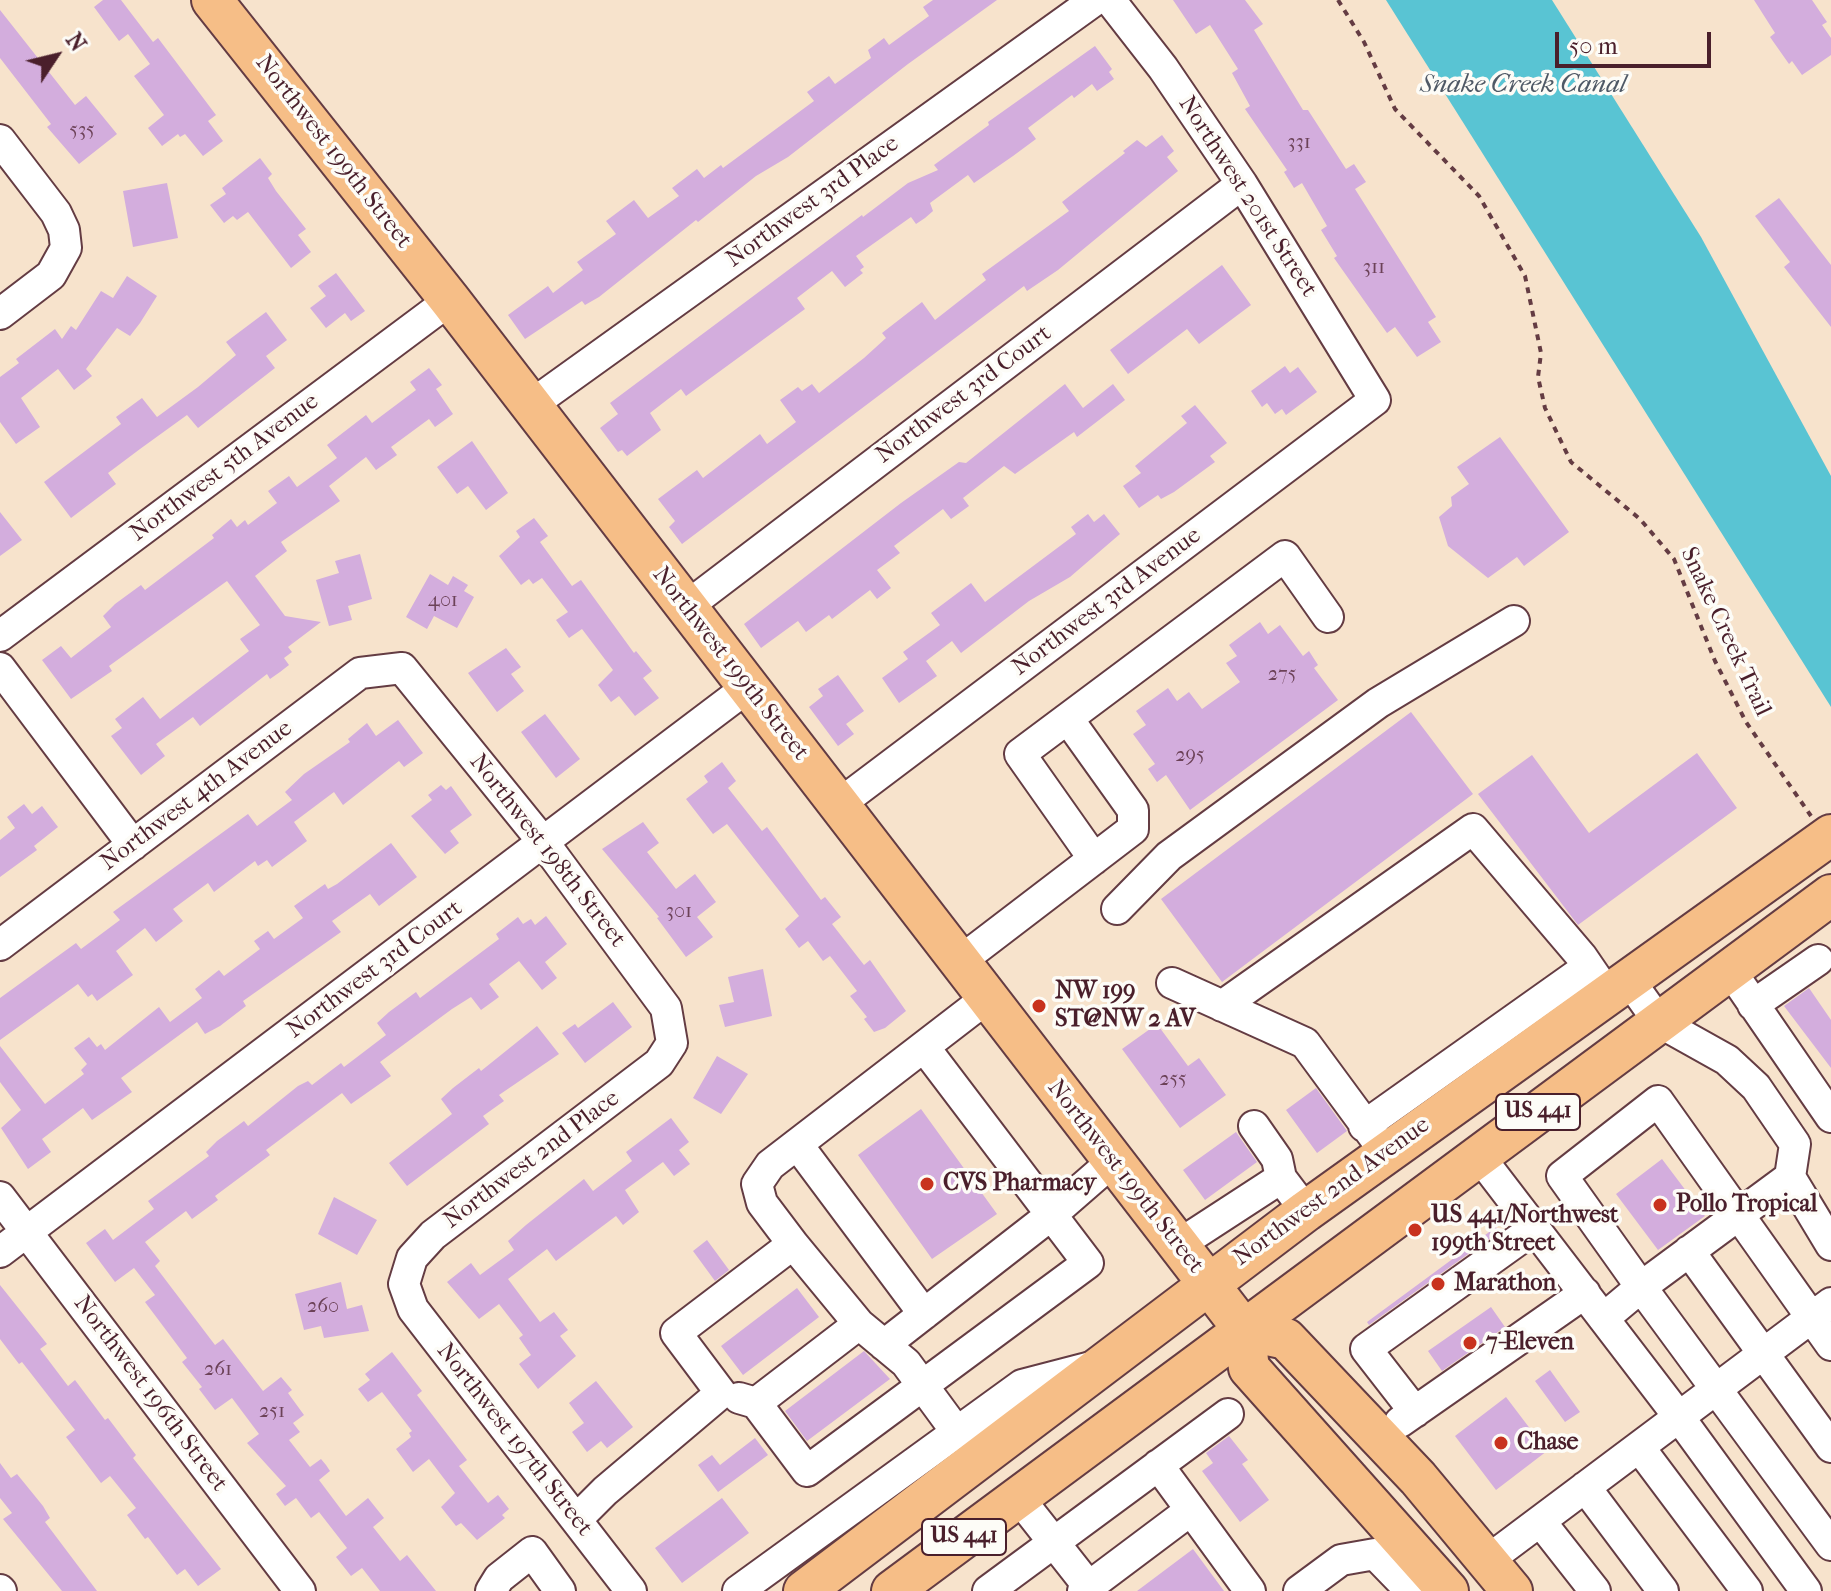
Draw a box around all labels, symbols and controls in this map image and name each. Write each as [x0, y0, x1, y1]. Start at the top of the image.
north arrow [16, 16, 96, 96]
scale bar [1559, 16, 1715, 66]
text: N [60, 28, 91, 57]
text: 50 m [1569, 32, 1618, 60]
street label: Northwest 199th Street [248, 49, 418, 255]
water label: Snake Creek Canal [1420, 70, 1626, 102]
street label: Northwest 201st Street [1171, 91, 1323, 303]
house number: 535 [69, 119, 95, 143]
street label: Northwest 3rd Place [721, 130, 905, 274]
house number: 331 [1287, 131, 1311, 155]
house number: 311 [1363, 256, 1385, 280]
street label: Northwest 3rd Court [871, 320, 1057, 470]
street label: Northwest 5th Avenue [125, 388, 325, 548]
street label: Northwest 3rd Avenue [1007, 522, 1207, 682]
street label: Snake Creek Trail [1673, 543, 1777, 721]
street label: Northwest 199th Street [645, 561, 815, 767]
house number: 401 [428, 589, 458, 613]
house number: 275 [1268, 663, 1296, 687]
street label: Northwest 4th Avenue [96, 715, 298, 877]
house number: 295 [1175, 744, 1205, 768]
street label: Northwest 198th Street [463, 749, 631, 953]
street label: Northwest 3rd Court [282, 895, 468, 1045]
house number: 301 [666, 900, 692, 924]
place label: NW 199 ST@NW 2 AV [1055, 978, 1196, 1034]
marker: NW 199 ST@NW 2 AV [1030, 997, 1048, 1015]
house number: 255 [1159, 1068, 1187, 1092]
street label: Northwest 199th Street [1040, 1074, 1210, 1280]
street label: Northwest 2nd Place [438, 1085, 626, 1235]
road number: US 441 [1496, 1094, 1580, 1130]
street label: Northwest 2nd Avenue [1228, 1111, 1436, 1273]
place label: CVS Pharmacy [943, 1170, 1096, 1198]
marker: CVS Pharmacy [918, 1175, 936, 1193]
place label: Pollo Tropical [1676, 1191, 1817, 1219]
marker: Pollo Tropical [1651, 1196, 1669, 1214]
place label: US 441/Northwest 199th Street [1431, 1202, 1618, 1258]
marker: US 441/Northwest 199th Street [1406, 1221, 1424, 1239]
place label: Marathon [1454, 1270, 1556, 1298]
marker: Marathon [1429, 1275, 1447, 1293]
street label: Northwest 196th Street [67, 1290, 233, 1498]
house number: 260 [307, 1295, 339, 1319]
place label: 7-Eleven [1486, 1329, 1574, 1357]
marker: 7-Eleven [1461, 1334, 1479, 1352]
street label: Northwest 197th Street [430, 1338, 598, 1542]
house number: 261 [204, 1358, 232, 1382]
house number: 251 [259, 1400, 285, 1424]
place label: Chase [1517, 1429, 1578, 1457]
marker: Chase [1492, 1434, 1510, 1452]
road number: US 441 [922, 1519, 1006, 1555]

